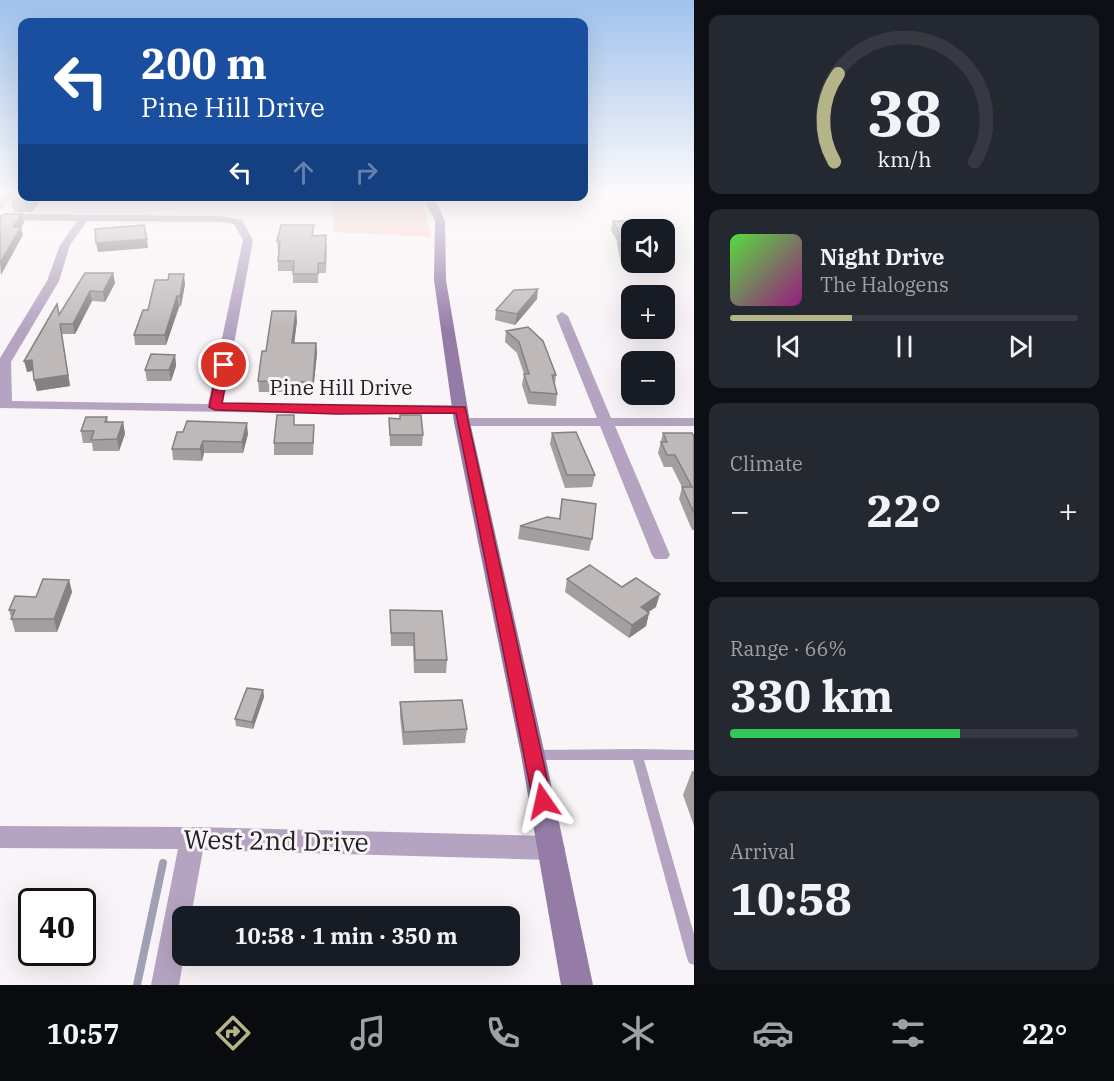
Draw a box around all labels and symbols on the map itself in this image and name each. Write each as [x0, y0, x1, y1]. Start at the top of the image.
pin [198, 339, 249, 390]
street label: Pine Hill Drive [270, 373, 412, 401]
position arrow [511, 769, 575, 833]
street label: West 2nd Drive [183, 821, 369, 859]
speed limit sign: 40 [18, 888, 96, 966]

